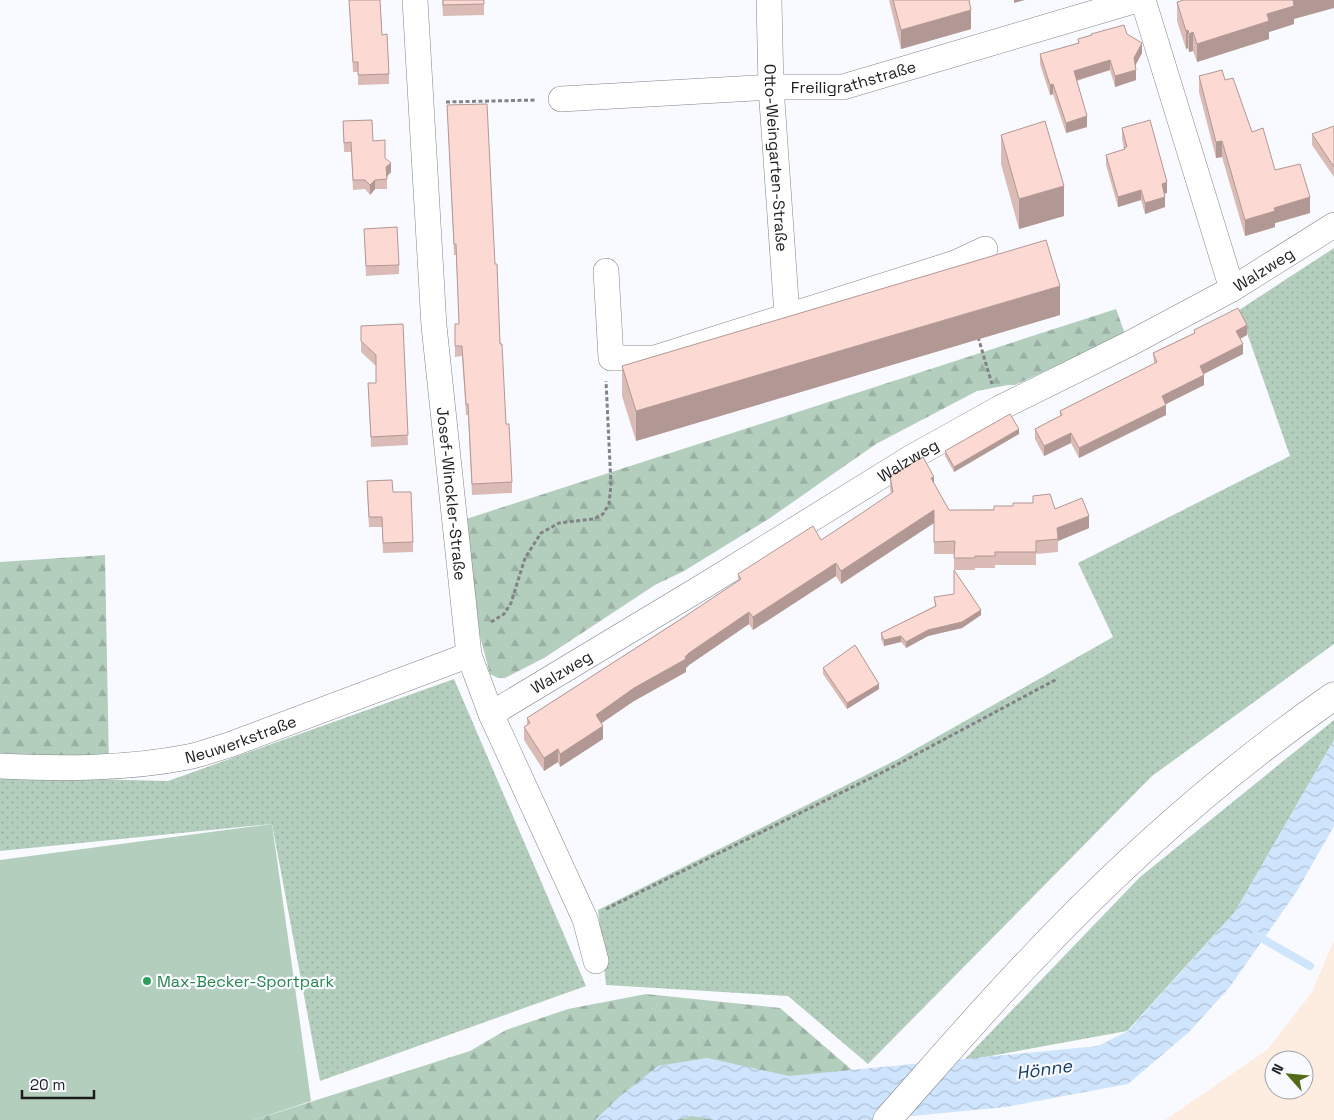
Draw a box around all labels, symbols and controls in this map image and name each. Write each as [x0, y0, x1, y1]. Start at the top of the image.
street label: Freiligrathstraße [791, 56, 918, 98]
street label: Otto-Weingarten-Straße [760, 64, 793, 252]
street label: Walzweg [1229, 242, 1298, 296]
street label: Josef-Winckler-Straße [432, 406, 471, 581]
street label: Walzweg [873, 434, 942, 487]
street label: Walzweg [527, 645, 596, 698]
street label: Neuwerkstraße [183, 710, 299, 768]
place label: Max-Becker-Sportpark [157, 971, 334, 992]
marker: Max-Becker-Sportpark [141, 975, 153, 987]
north arrow [1264, 1050, 1314, 1100]
water label: Hönne [1015, 1054, 1074, 1084]
text: N [1267, 1061, 1288, 1077]
scale bar [22, 1068, 95, 1100]
text: 20 m [30, 1075, 65, 1094]

